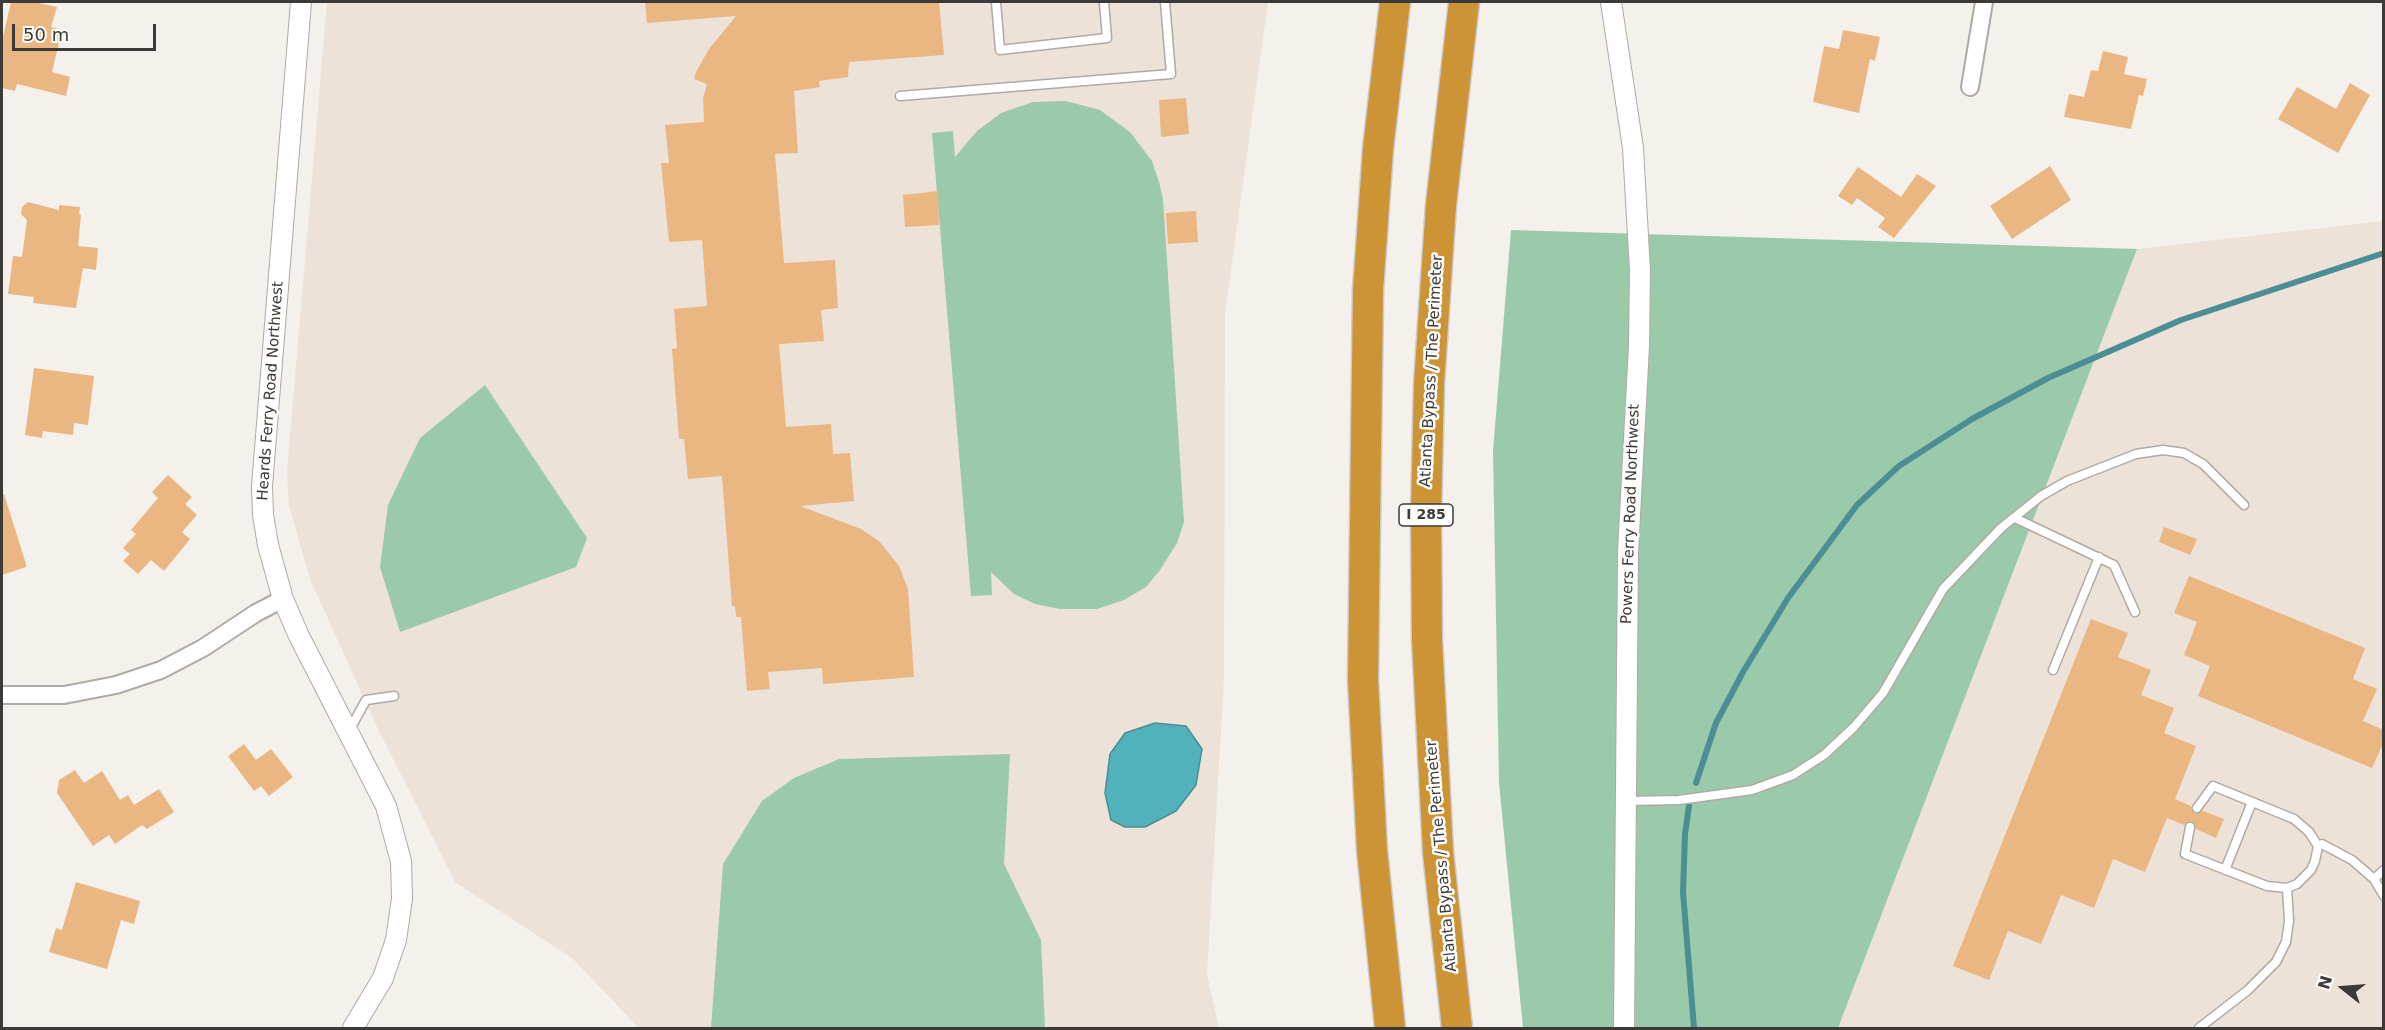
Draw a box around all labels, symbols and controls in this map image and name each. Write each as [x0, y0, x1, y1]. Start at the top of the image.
scale bar [15, 12, 159, 50]
text: 50 m [23, 24, 69, 45]
street label: Atlanta Bypass / The Perimeter [1417, 254, 1447, 488]
street label: Heards Ferry Road Northwest [254, 281, 288, 501]
street label: Powers Ferry Road Northwest [1618, 404, 1644, 624]
road number: I 285 [1399, 504, 1453, 526]
street label: Atlanta Bypass / The Perimeter [1423, 739, 1461, 973]
north arrow [2313, 958, 2373, 1018]
text: N [2314, 973, 2336, 992]

